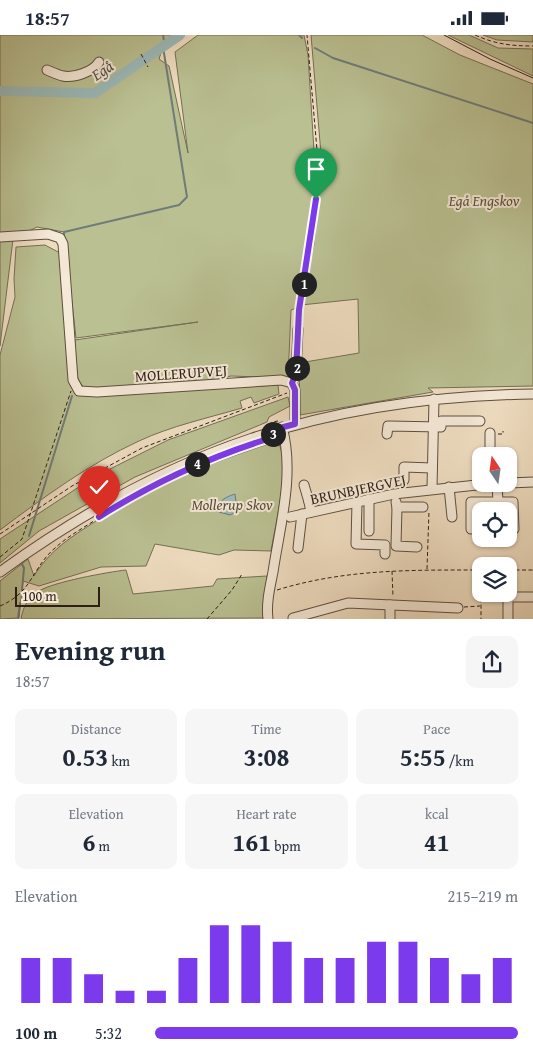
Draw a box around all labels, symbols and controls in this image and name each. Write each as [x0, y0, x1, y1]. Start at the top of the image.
text: 18:57 [25, 4, 70, 32]
water label: Egå [85, 53, 118, 87]
pin [295, 148, 337, 199]
icon: arrive [302, 155, 330, 183]
park label: Egå Engskov [448, 190, 519, 211]
pin: 1 [292, 271, 316, 297]
text: 1 [301, 274, 308, 294]
pin: 2 [284, 355, 310, 381]
text: 2 [294, 358, 301, 378]
street label: MOLLERUPVEJ [134, 359, 228, 387]
pin: 3 [260, 421, 286, 447]
text: 3 [270, 424, 277, 444]
north arrow [472, 447, 518, 493]
map controls [472, 447, 517, 602]
pin: 4 [184, 451, 210, 477]
text: 4 [194, 454, 201, 474]
pin [78, 466, 120, 517]
street label: BRUNBJERGVEJ [308, 469, 408, 509]
icon: check [85, 473, 113, 501]
park label: Mollerup Skov [191, 494, 273, 515]
button: locate [472, 502, 517, 547]
button: layers [472, 557, 517, 602]
scale bar [15, 583, 100, 607]
text: 100 m [22, 586, 57, 606]
text: Evening run [15, 629, 166, 670]
button: share [466, 636, 518, 688]
text: 18:57 [15, 669, 50, 693]
text: Distance [71, 719, 121, 739]
text: Time [252, 719, 281, 739]
text: Pace [423, 719, 450, 739]
text: 0.53 [62, 739, 108, 775]
text: 3:08 [244, 739, 289, 775]
text: 5:55 [400, 739, 446, 775]
text: km [108, 751, 130, 771]
text: /km [446, 751, 474, 771]
text: Elevation [69, 804, 124, 824]
text: Heart rate [236, 804, 297, 824]
text: kcal [425, 804, 449, 824]
text: 6 [82, 824, 95, 860]
text: 161 [232, 824, 271, 860]
text: 41 [424, 824, 450, 860]
text: m [95, 836, 110, 856]
text: bpm [271, 836, 301, 856]
text: Elevation [15, 884, 78, 908]
text: 215–219 m [448, 884, 518, 908]
text: 100 m [15, 1021, 57, 1045]
text: 5:32 [95, 1021, 122, 1045]

